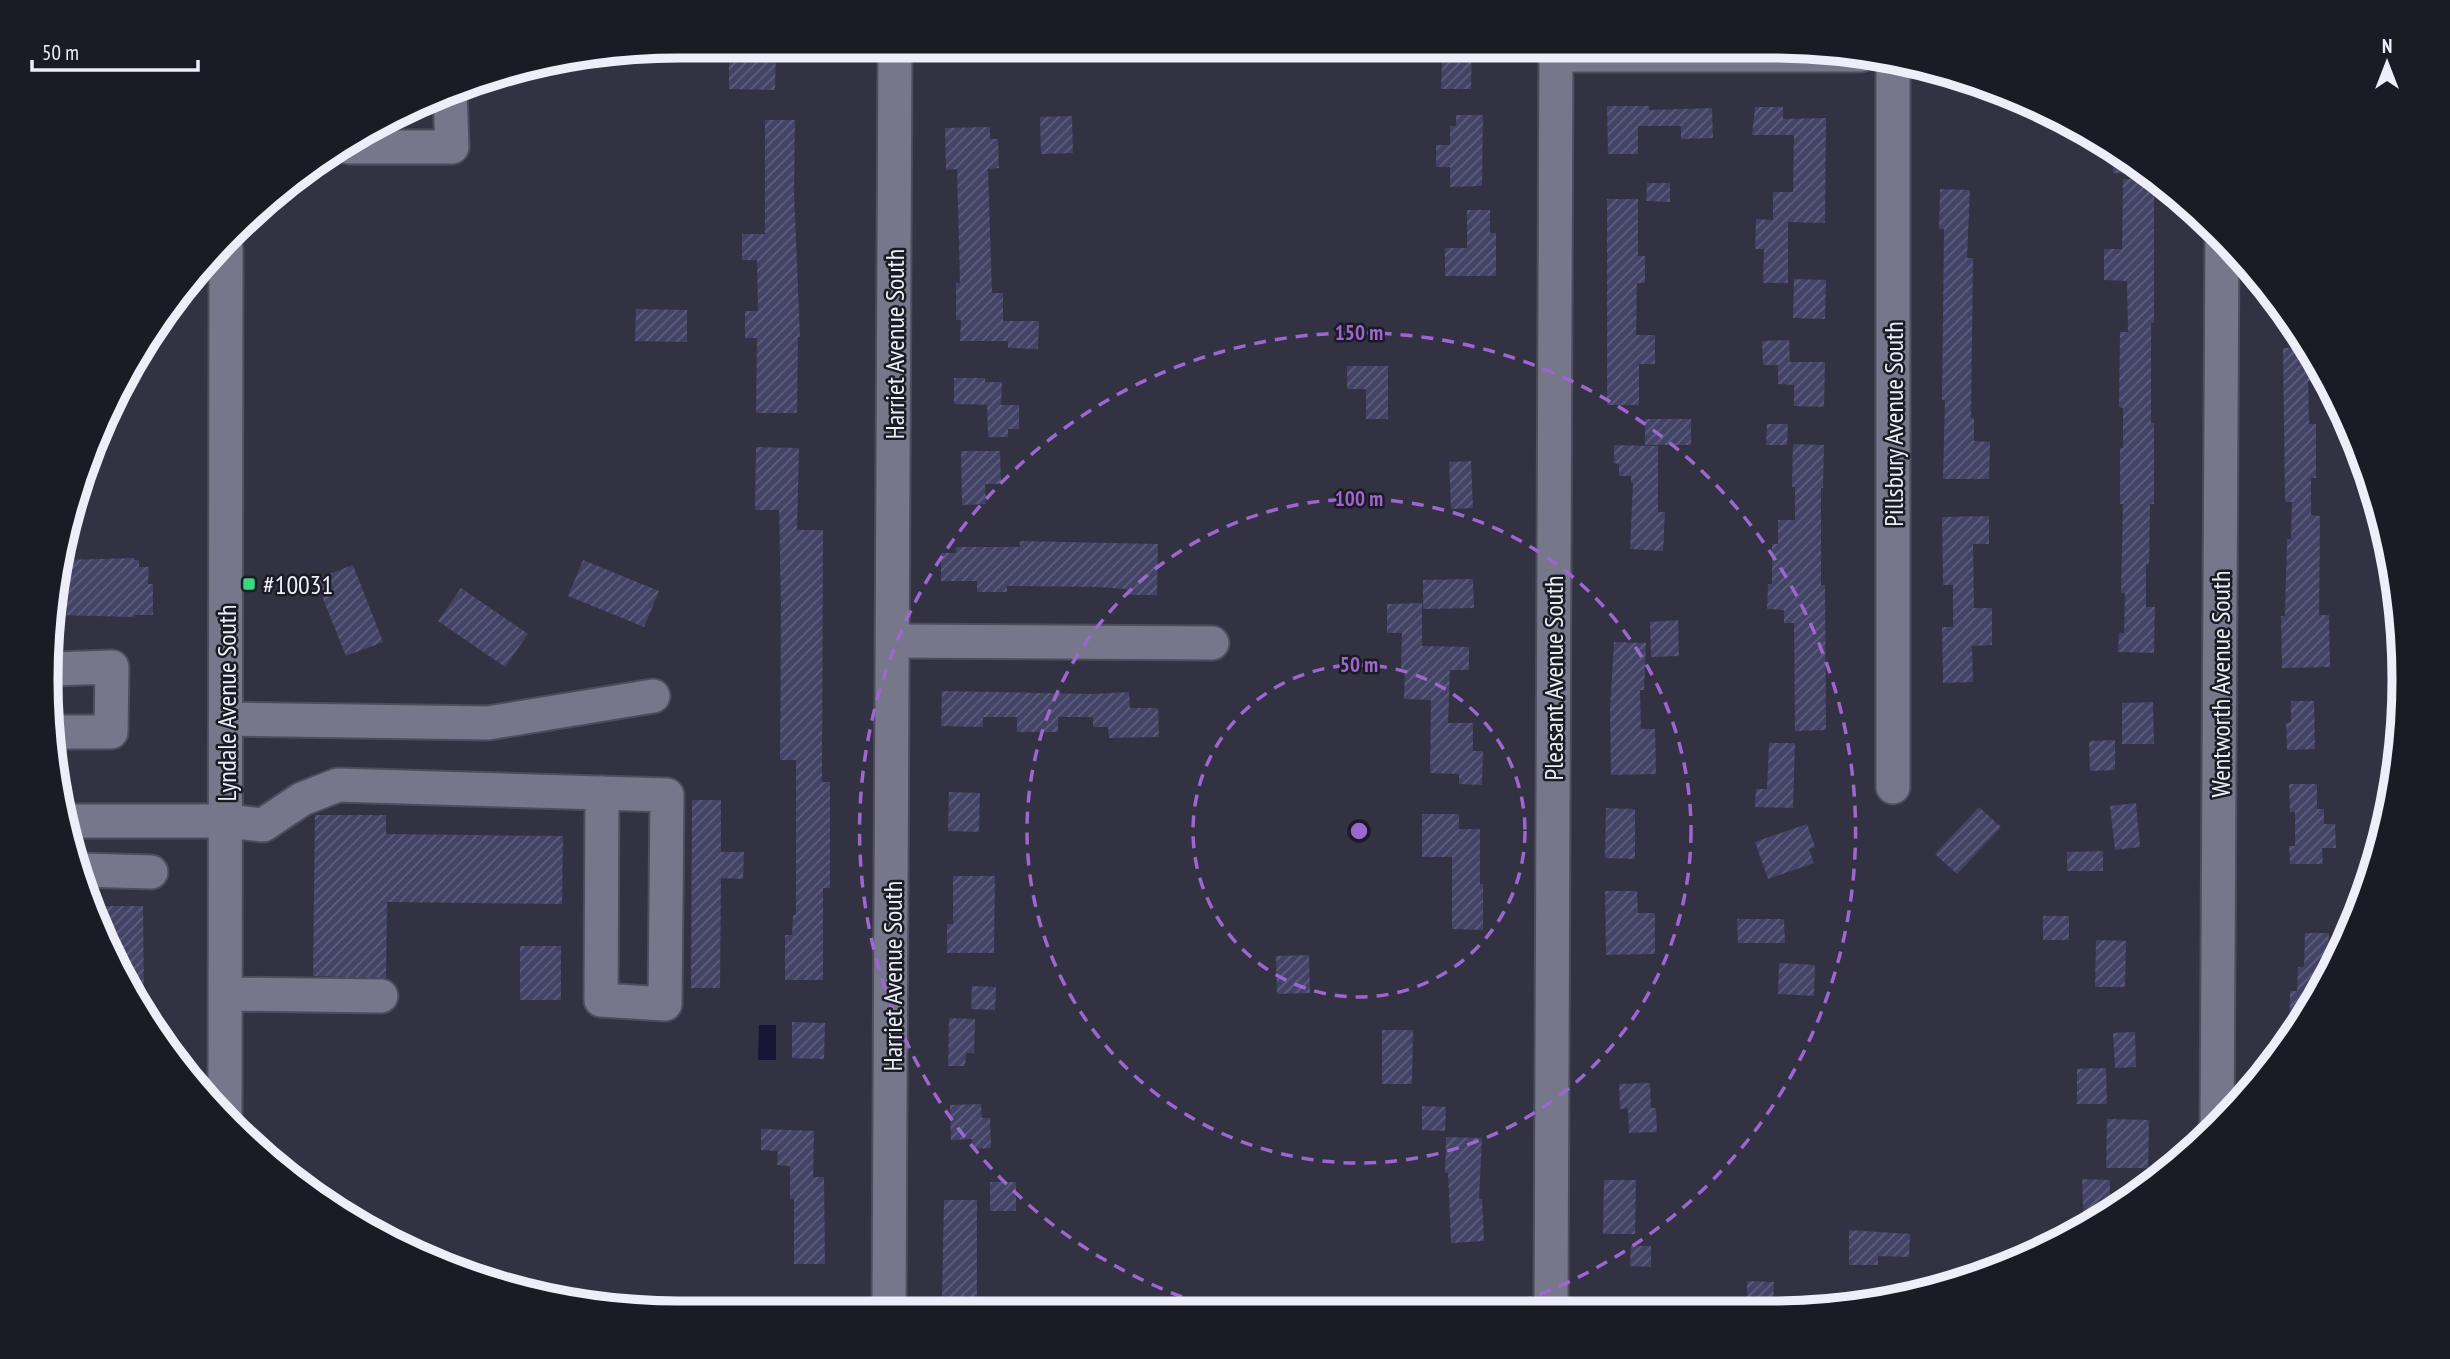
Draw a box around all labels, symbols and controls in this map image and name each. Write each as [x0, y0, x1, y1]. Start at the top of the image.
scale bar [32, 28, 198, 72]
north arrow [2352, 28, 2422, 98]
text: N [2382, 34, 2392, 58]
text: 50 m [42, 39, 79, 66]
street label: Harriet Avenue South [878, 249, 911, 439]
text: 150 m [1335, 319, 1383, 346]
street label: Pillsbury Avenue South [1877, 321, 1910, 527]
text: 100 m [1335, 485, 1383, 512]
place label: #10031 [263, 568, 333, 601]
street label: Wentworth Avenue South [2204, 571, 2237, 797]
marker: #10031 [241, 576, 257, 592]
street label: Pleasant Avenue South [1537, 576, 1570, 780]
street label: Lyndale Avenue South [210, 605, 243, 801]
text: 50 m [1340, 651, 1378, 678]
centre of rings [1347, 819, 1371, 843]
street label: Harriet Avenue South [876, 881, 909, 1071]

